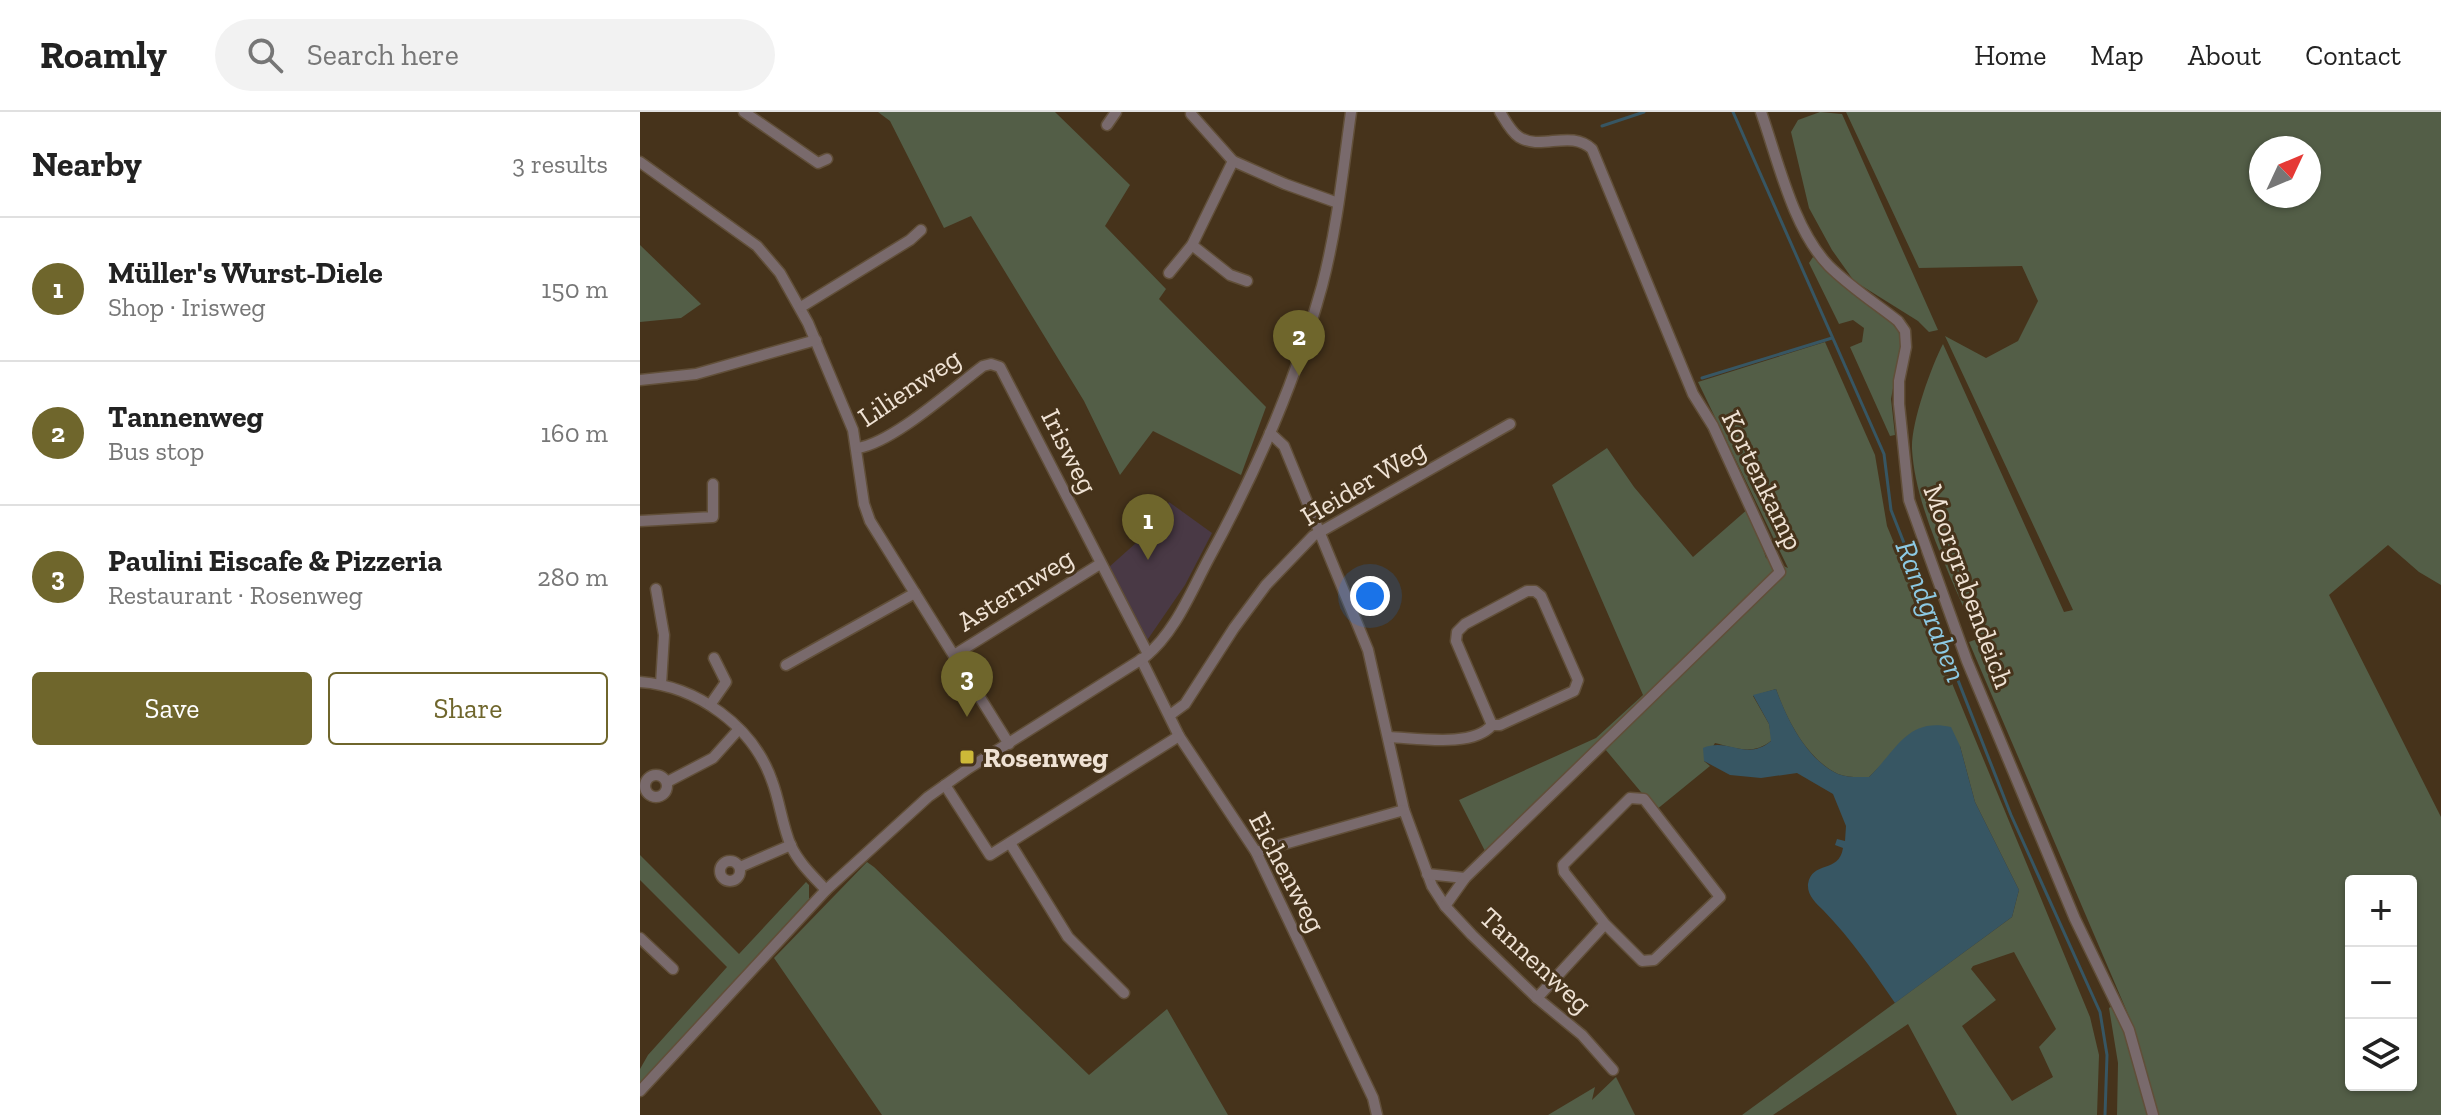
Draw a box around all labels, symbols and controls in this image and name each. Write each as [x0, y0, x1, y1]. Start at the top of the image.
search box [215, 19, 775, 91]
text: Roamly [40, 32, 167, 78]
icon: search [243, 33, 287, 77]
text: Search here [307, 37, 459, 73]
text: Home [1974, 39, 2046, 72]
text: Map [2090, 39, 2144, 72]
text: About [2188, 39, 2261, 72]
text: Contact [2305, 39, 2401, 72]
north arrow [2249, 136, 2321, 208]
text: Nearby [32, 144, 142, 185]
text: 3 results [512, 148, 608, 180]
text: Müller's Wurst-Diele [108, 255, 383, 291]
text: 1 [53, 273, 63, 305]
text: 150 m [541, 273, 608, 305]
text: Shop · Irisweg [108, 291, 266, 323]
pin: 2 [1273, 310, 1325, 376]
street label: Lilienweg [852, 341, 967, 434]
text: Tannenweg [108, 399, 264, 435]
street label: Irisweg [1034, 403, 1105, 499]
street label: Kortenkamp [1715, 405, 1810, 555]
text: 2 [51, 417, 65, 449]
text: 160 m [541, 417, 608, 449]
street label: Heider Weg [1295, 432, 1432, 533]
text: Bus stop [108, 435, 204, 467]
street label: Moorgrabendeich [1916, 480, 2021, 693]
pin: 1 [1122, 494, 1174, 560]
water label: Randgraben [1888, 535, 1974, 687]
street label: Asternweg [951, 541, 1080, 638]
text: Paulini Eiscafe & Pizzeria [108, 543, 443, 579]
text: 3 [51, 561, 65, 593]
text: 280 m [537, 561, 608, 593]
your location [1350, 576, 1390, 616]
text: Restaurant · Rosenweg [108, 579, 363, 611]
pin: 3 [941, 651, 993, 717]
button: Save [32, 672, 312, 745]
button: Share [328, 672, 608, 745]
place label: Rosenweg [983, 741, 1108, 774]
marker: Rosenweg [958, 748, 976, 766]
street label: Eichenweg [1242, 807, 1333, 938]
map controls [2345, 875, 2417, 1091]
button: + [2345, 875, 2417, 947]
street label: Tannenweg [1473, 900, 1598, 1020]
button: − [2345, 947, 2417, 1019]
button: layers [2345, 1019, 2417, 1091]

